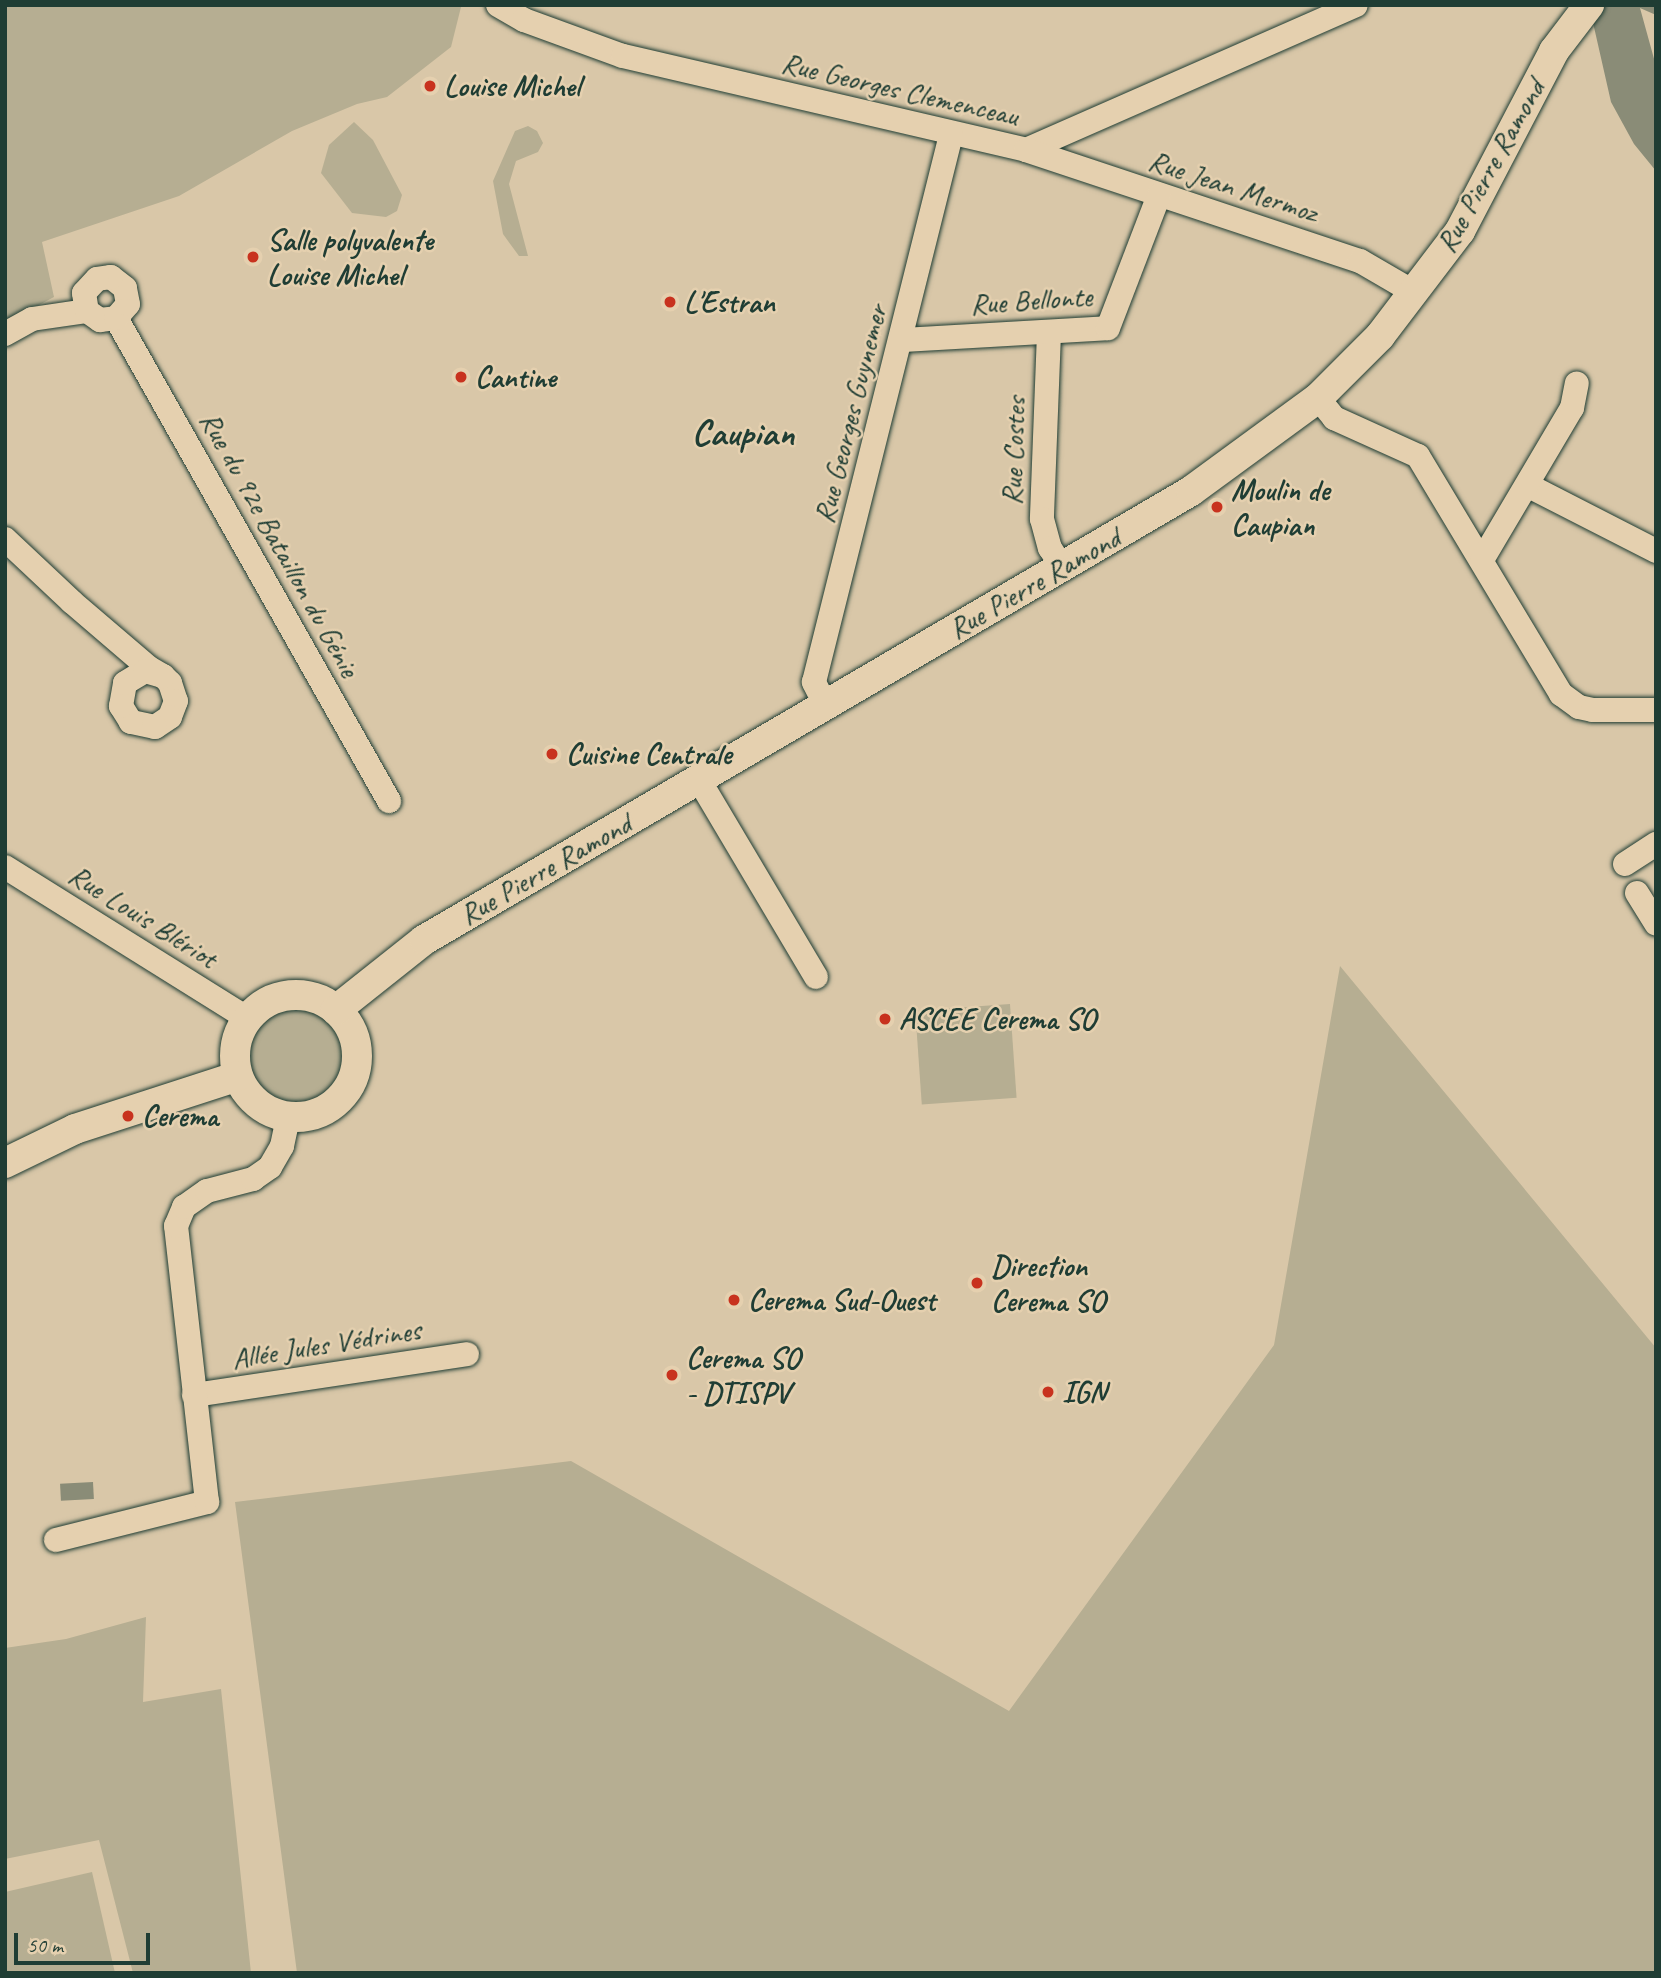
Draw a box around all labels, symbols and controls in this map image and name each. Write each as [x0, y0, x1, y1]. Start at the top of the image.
street label: Rue Georges Clemenceau [778, 44, 1022, 134]
place label: Louise Michel [444, 68, 581, 104]
street label: Rue Pierre Ramond [1427, 73, 1553, 259]
marker: Louise Michel [422, 78, 438, 94]
street label: Rue Jean Mermoz [1144, 142, 1322, 230]
place label: Salle polyvalente Louise Michel [267, 222, 432, 292]
marker: Salle polyvalente Louise Michel [245, 249, 261, 265]
street label: Rue Bellonte [968, 278, 1094, 322]
place label: L'Estran [684, 284, 775, 320]
marker: L'Estran [662, 294, 678, 310]
street label: Rue Georges Guynemer [805, 301, 895, 527]
place label: Cantine [475, 359, 556, 395]
marker: Cantine [453, 369, 469, 385]
street label: Rue Costes [993, 396, 1033, 506]
street label: Rue du 92e Bataillon du Génie [192, 405, 368, 683]
district label: Caupian [692, 411, 794, 455]
place label: Moulin de Caupian [1231, 472, 1329, 542]
marker: Moulin de Caupian [1209, 499, 1225, 515]
street label: Rue Pierre Ramond [941, 519, 1127, 647]
place label: Cuisine Centrale [566, 736, 731, 772]
marker: Cuisine Centrale [544, 746, 560, 762]
street label: Rue Pierre Ramond [452, 805, 638, 933]
street label: Rue Louis Blériot [62, 856, 224, 976]
place label: ASCEE Cerema SO [899, 1001, 1095, 1037]
marker: ASCEE Cerema SO [877, 1011, 893, 1027]
place label: Cerema [142, 1098, 218, 1134]
marker: Cerema [120, 1108, 136, 1124]
place label: Direction Cerema SO [991, 1248, 1105, 1318]
marker: Direction Cerema SO [969, 1275, 985, 1291]
place label: Cerema Sud-Ouest [748, 1282, 935, 1318]
marker: Cerema Sud-Ouest [726, 1292, 742, 1308]
street label: Allée Jules Védrines [229, 1311, 423, 1377]
place label: Cerema SO - DTISPV [686, 1340, 800, 1410]
marker: Cerema SO - DTISPV [664, 1367, 680, 1383]
place label: IGN [1062, 1374, 1106, 1410]
marker: IGN [1040, 1384, 1056, 1400]
scale bar [18, 1918, 154, 1962]
text: 50 m [27, 1932, 63, 1958]

